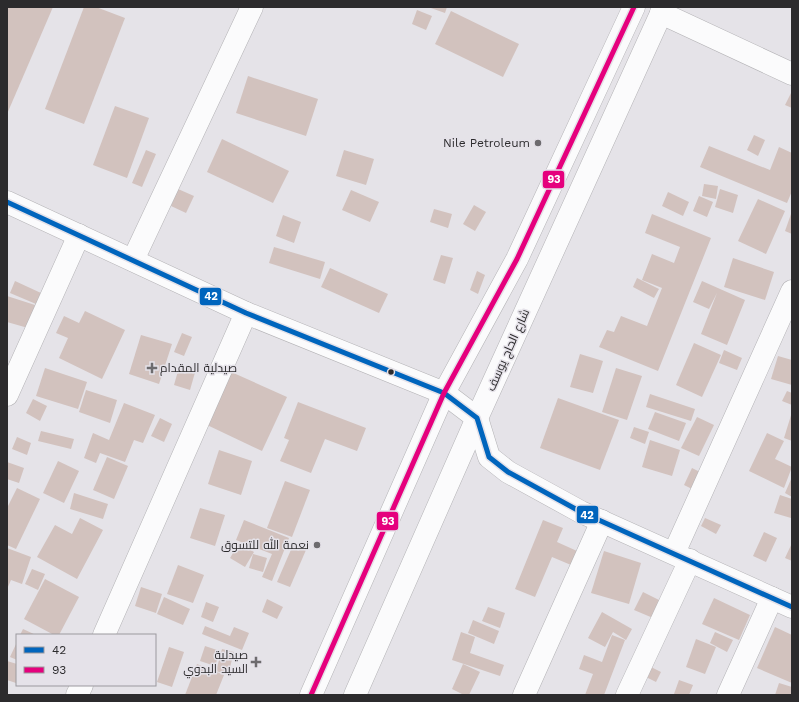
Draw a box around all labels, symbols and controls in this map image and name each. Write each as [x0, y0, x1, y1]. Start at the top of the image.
place label: Nile Petroleum [443, 136, 530, 150]
marker: Nile Petroleum [533, 138, 543, 148]
line badge: 93 [542, 170, 565, 189]
text: 93 [547, 173, 561, 186]
line badge: 42 [199, 287, 222, 306]
text: 42 [204, 290, 218, 303]
street label: شارع الحاج يوسف [484, 307, 533, 394]
place label: صيدلية المقدام [160, 361, 237, 376]
marker: صيدلية المقدام [147, 363, 157, 373]
unlabelled marker [386, 367, 396, 377]
line badge: 42 [576, 505, 599, 524]
text: 42 [580, 509, 594, 522]
line badge: 93 [376, 511, 399, 531]
text: 93 [381, 515, 395, 528]
place label: نعمة الله للتسوق [221, 537, 309, 552]
marker: نعمة الله للتسوق [312, 540, 322, 550]
legend [16, 634, 156, 686]
text: 42 [52, 643, 66, 657]
place label: صيدلية السيد البدوي [183, 648, 248, 679]
marker: صيدلية السيد البدوي [251, 657, 261, 667]
text: 93 [52, 663, 66, 677]

